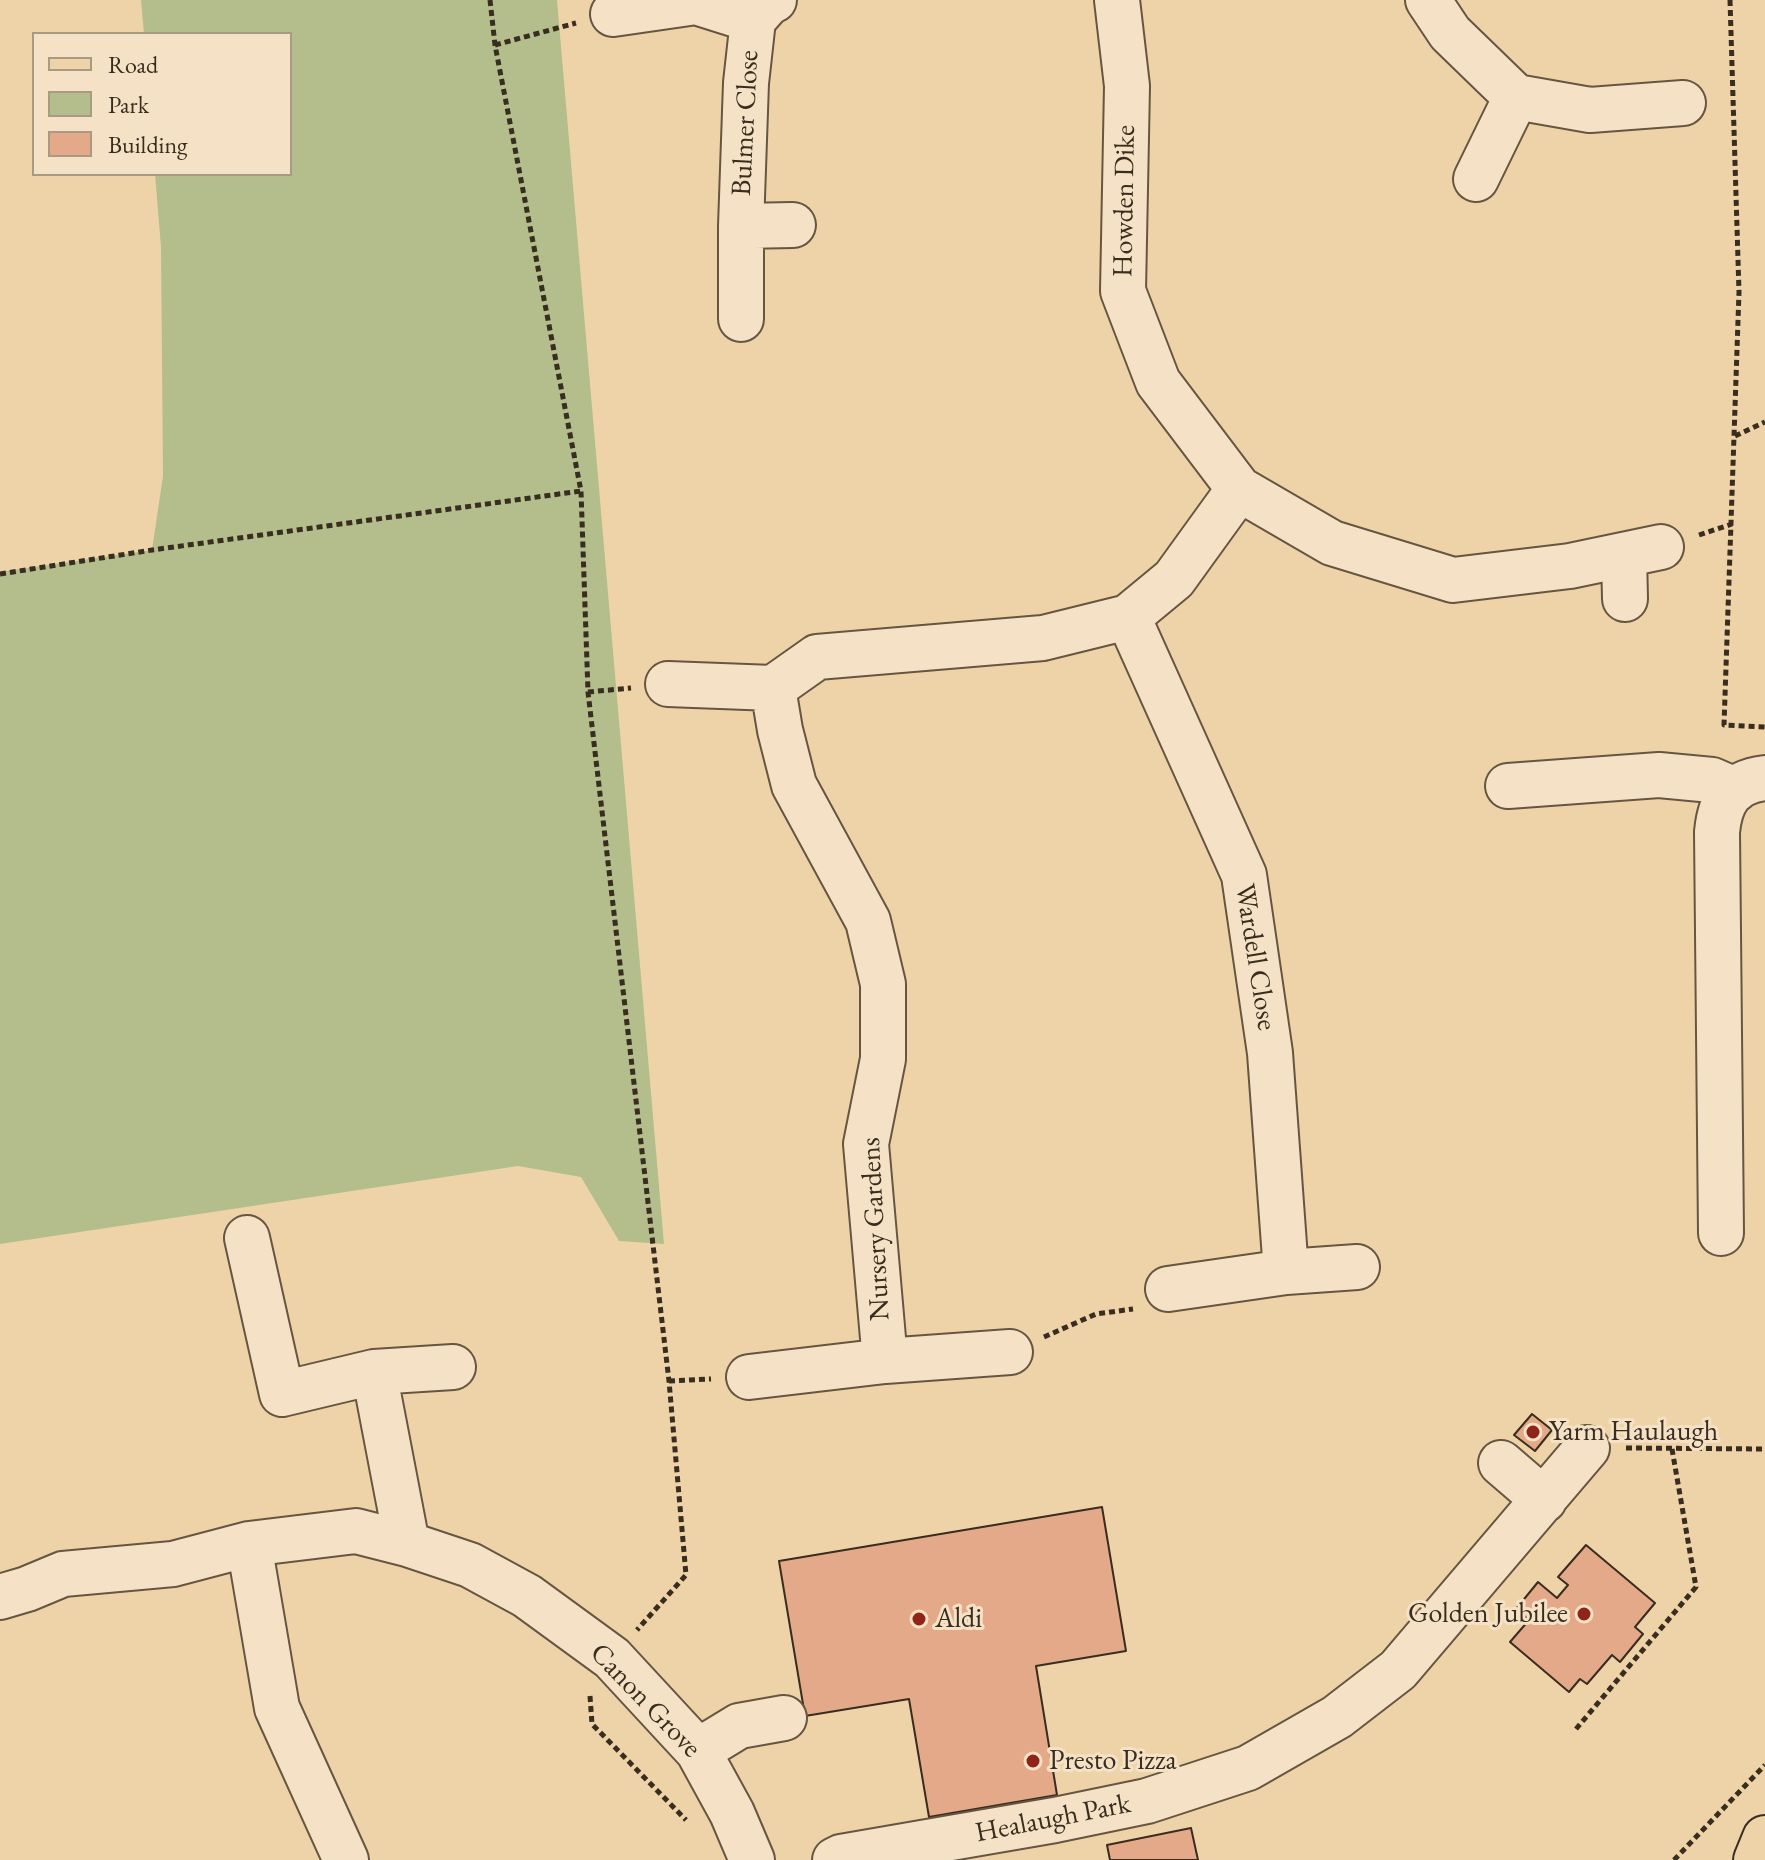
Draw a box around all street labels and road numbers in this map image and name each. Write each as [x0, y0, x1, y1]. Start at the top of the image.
street label: Bulmer Close [725, 49, 767, 197]
street label: Howden Dike [1107, 125, 1143, 277]
street label: Wardell Close [1227, 881, 1283, 1033]
street label: Nursery Gardens [854, 1137, 898, 1321]
street label: Canon Grove [582, 1637, 708, 1765]
street label: Healaugh Park [973, 1787, 1133, 1851]

